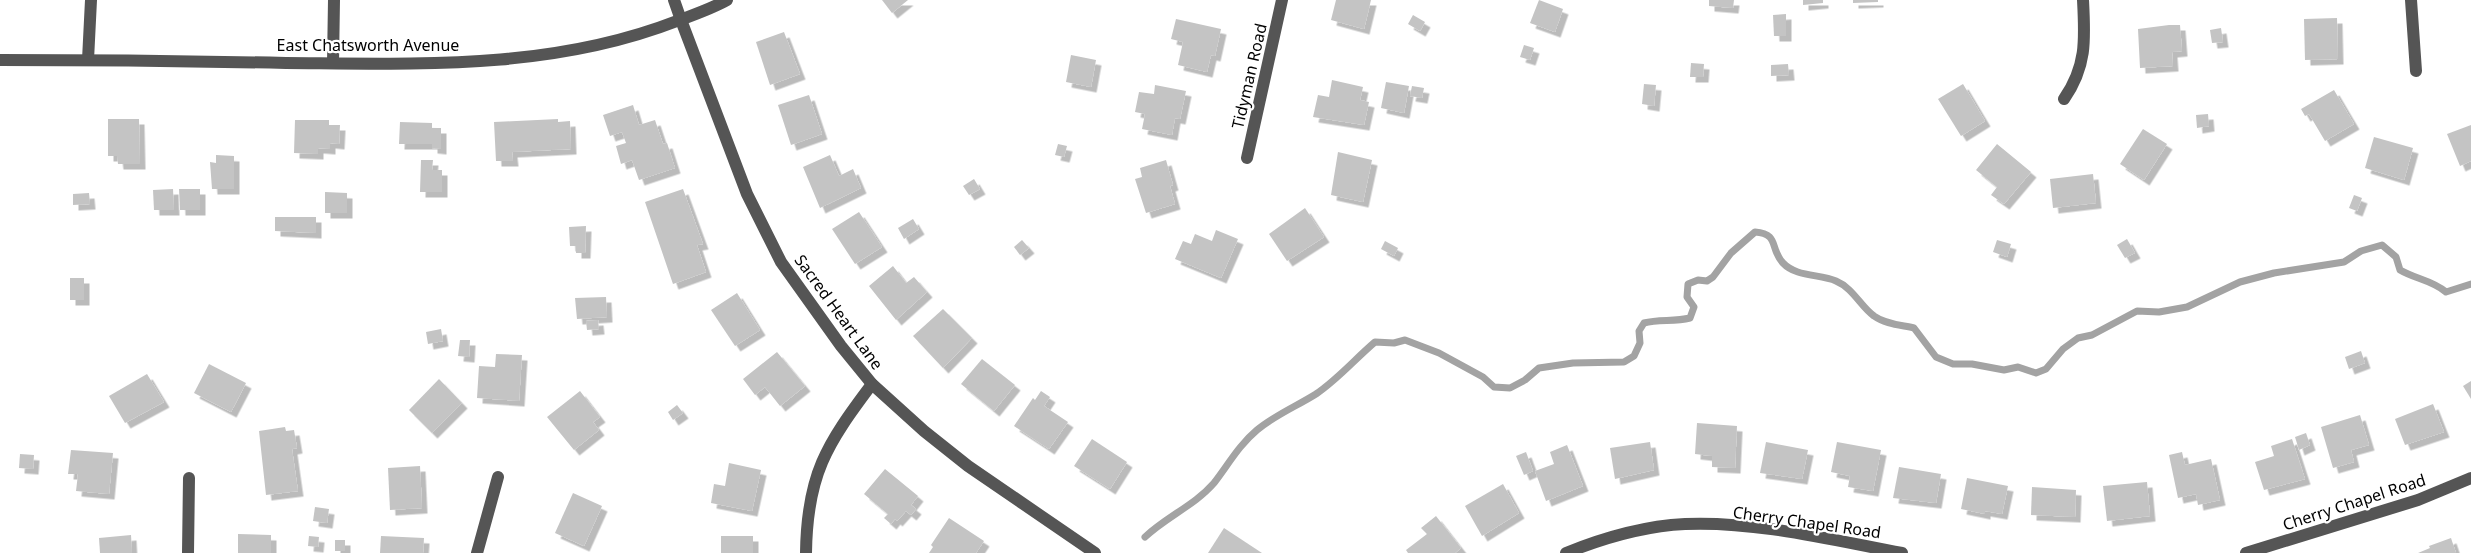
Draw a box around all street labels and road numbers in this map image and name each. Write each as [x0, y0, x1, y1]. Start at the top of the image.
street label: Tidyman Road [1226, 21, 1272, 131]
street label: East Chatsworth Avenue [277, 34, 459, 56]
street label: Sacred Heart Lane [790, 250, 888, 374]
street label: Cherry Chapel Road [2280, 468, 2428, 536]
street label: Cherry Chapel Road [1732, 501, 1882, 543]

